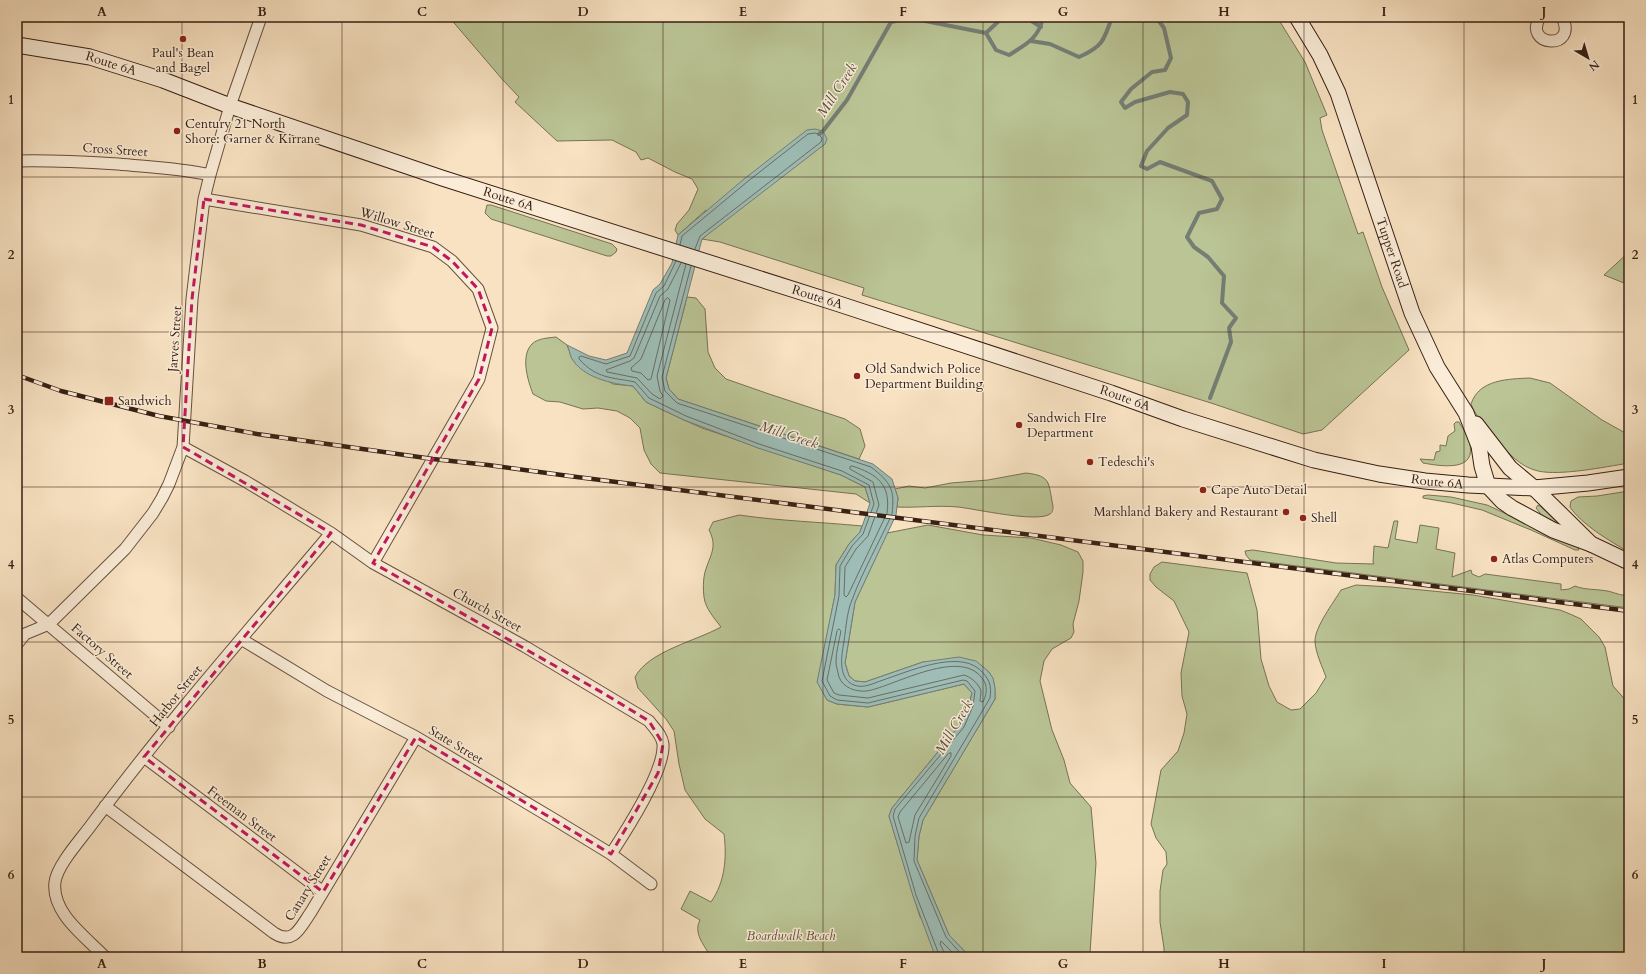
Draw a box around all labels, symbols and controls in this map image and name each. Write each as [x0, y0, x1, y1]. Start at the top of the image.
text: A [97, 3, 107, 21]
text: B [257, 3, 267, 21]
text: C [417, 3, 427, 21]
text: D [577, 3, 589, 21]
text: E [739, 3, 747, 21]
text: F [899, 3, 907, 21]
text: G [1058, 3, 1069, 21]
text: H [1218, 3, 1230, 21]
text: I [1381, 3, 1387, 21]
text: J [1540, 3, 1547, 21]
marker: Paul's Bean and Bagel [178, 34, 188, 44]
north arrow [1568, 38, 1608, 78]
place label: Paul's Bean and Bagel [152, 44, 215, 77]
street label: Route 6A [83, 47, 140, 80]
text: N [1585, 57, 1602, 75]
water label: Mill Creek [812, 59, 862, 121]
text: 1 [8, 91, 14, 109]
text: 1 [1632, 91, 1638, 109]
place label: Century 21 North Shore: Garner & Kirrane [185, 115, 320, 148]
marker: Century 21 North Shore: Garner & Kirrane [172, 126, 182, 136]
street label: Cross Street [82, 139, 148, 161]
street label: Route 6A [481, 183, 537, 216]
street label: Willow Street [357, 203, 436, 243]
street label: Tupper Road [1372, 215, 1412, 290]
text: 2 [8, 246, 15, 264]
text: 2 [1632, 246, 1639, 264]
street label: Route 6A [789, 281, 846, 314]
street label: Jarves Street [164, 305, 186, 375]
place label: Old Sandwich Police Department Building [865, 360, 984, 393]
marker: Old Sandwich Police Department Building [852, 371, 862, 381]
street label: Route 6A [1097, 381, 1154, 416]
place label: Sandwich [118, 392, 172, 410]
marker: Sandwich [103, 395, 115, 407]
text: 3 [8, 401, 15, 419]
text: 3 [1632, 401, 1639, 419]
place label: Sandwich FIre Department [1027, 409, 1107, 442]
water label: Mill Creek [757, 417, 821, 453]
marker: Sandwich FIre Department [1014, 420, 1024, 430]
place label: Tedeschi's [1098, 453, 1155, 471]
marker: Tedeschi's [1085, 457, 1095, 467]
street label: Route 6A [1410, 470, 1465, 494]
place label: Cape Auto Detail [1211, 481, 1308, 499]
marker: Cape Auto Detail [1198, 485, 1208, 495]
place label: Marshland Bakery and Restaurant [1093, 503, 1278, 521]
marker: Marshland Bakery and Restaurant [1281, 507, 1291, 517]
place label: Shell [1311, 509, 1338, 527]
marker: Shell [1298, 513, 1308, 523]
place label: Atlas Computers [1502, 550, 1593, 568]
marker: Atlas Computers [1489, 554, 1499, 564]
text: 4 [8, 556, 15, 574]
text: 4 [1632, 556, 1639, 574]
street label: Church Street [449, 584, 525, 636]
street label: Factory Street [67, 619, 137, 683]
street label: Harbor Street [145, 661, 207, 731]
water label: Mill Creek [931, 696, 977, 758]
text: 5 [8, 711, 14, 729]
text: 5 [1632, 711, 1638, 729]
street label: State Street [425, 722, 487, 768]
street label: Freeman Street [204, 782, 280, 846]
street label: Canary Street [281, 851, 335, 925]
text: 6 [8, 866, 15, 884]
text: 6 [1632, 866, 1639, 884]
park label: Boardwalk Beach [747, 927, 836, 945]
text: A [97, 955, 107, 973]
text: B [257, 955, 267, 973]
text: C [417, 955, 427, 973]
text: D [577, 955, 589, 973]
text: E [739, 955, 747, 973]
text: F [899, 955, 907, 973]
text: G [1058, 955, 1069, 973]
text: H [1218, 955, 1230, 973]
text: I [1381, 955, 1387, 973]
text: J [1540, 955, 1547, 973]

